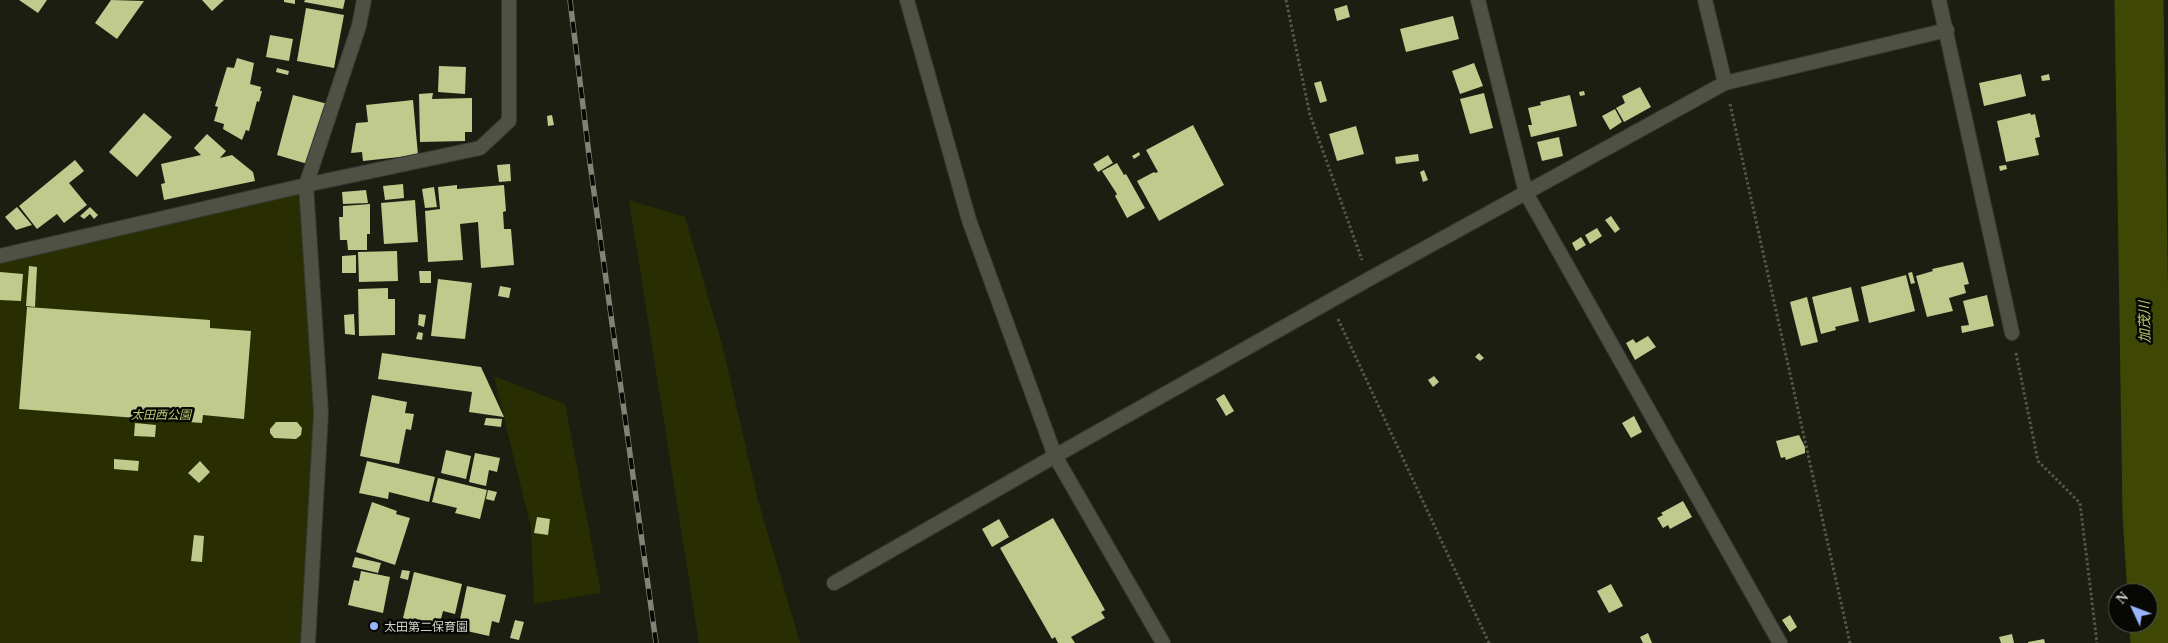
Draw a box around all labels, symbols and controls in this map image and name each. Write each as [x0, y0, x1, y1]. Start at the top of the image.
water label: 加茂川 [2135, 301, 2153, 343]
park label: 太田西公園 [131, 407, 191, 421]
north arrow [2108, 583, 2158, 633]
text: N [2113, 589, 2131, 607]
place label: 太田第二保育園 [384, 619, 468, 633]
marker: 太田第二保育園 [368, 620, 380, 632]

